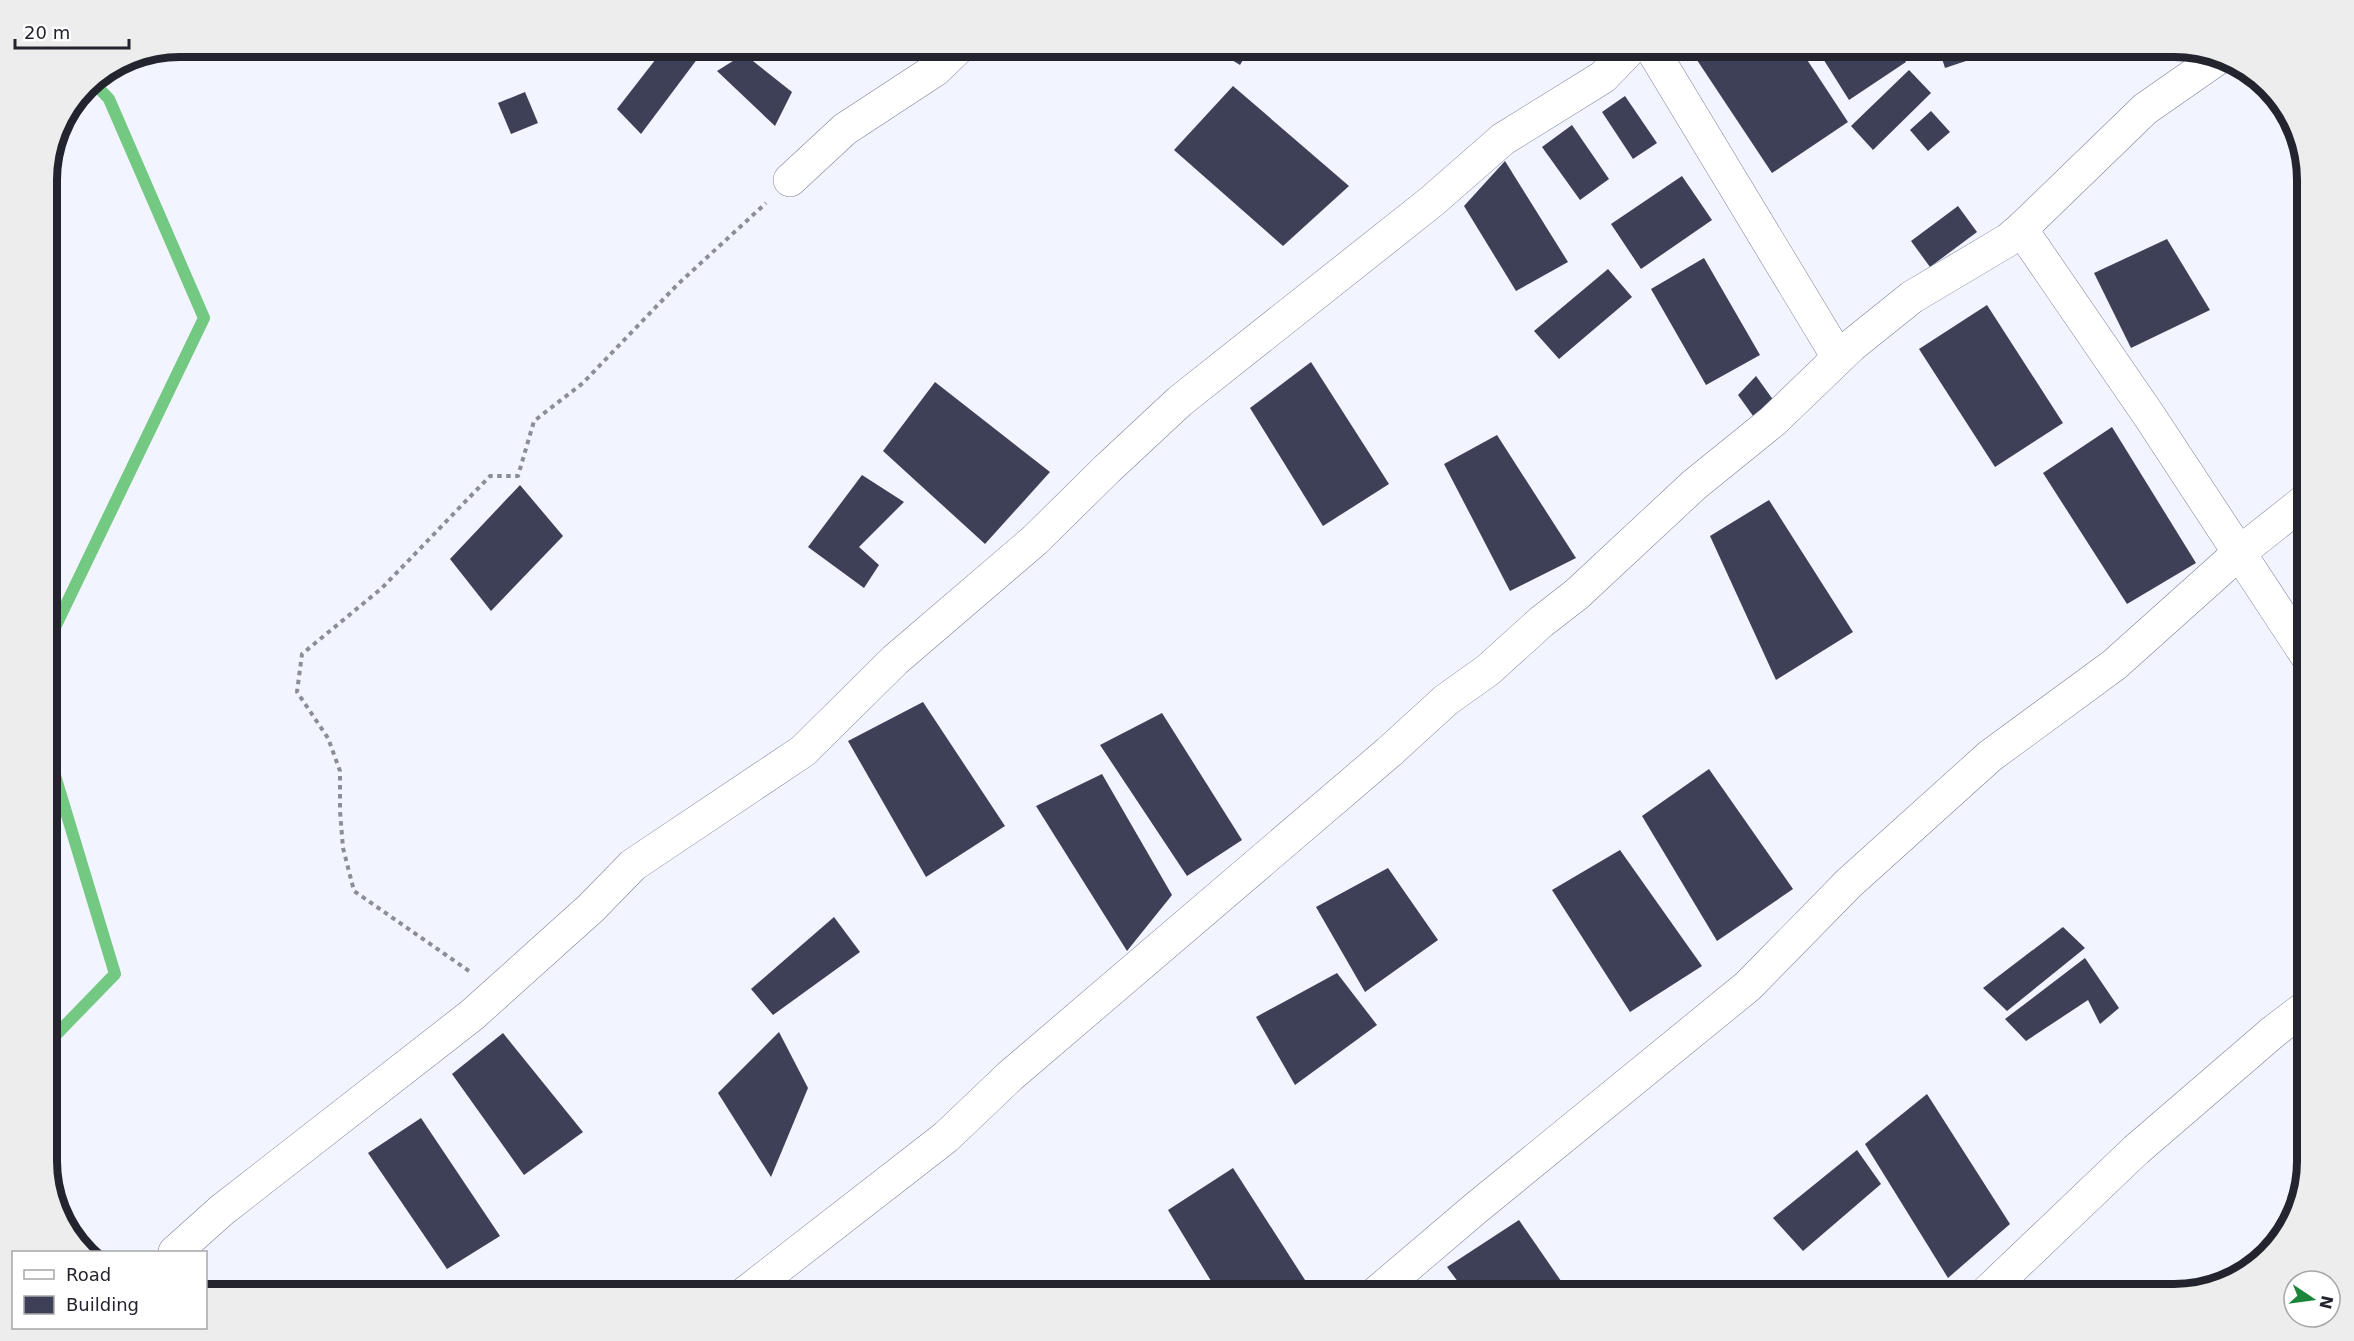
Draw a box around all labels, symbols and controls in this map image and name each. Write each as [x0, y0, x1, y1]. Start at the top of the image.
scale bar [15, 12, 129, 50]
text: 20 m [24, 22, 70, 43]
legend [12, 1251, 207, 1329]
text: Road [66, 1264, 111, 1285]
north arrow [2282, 1269, 2342, 1329]
text: Building [66, 1294, 139, 1315]
text: N [2315, 1294, 2337, 1311]

